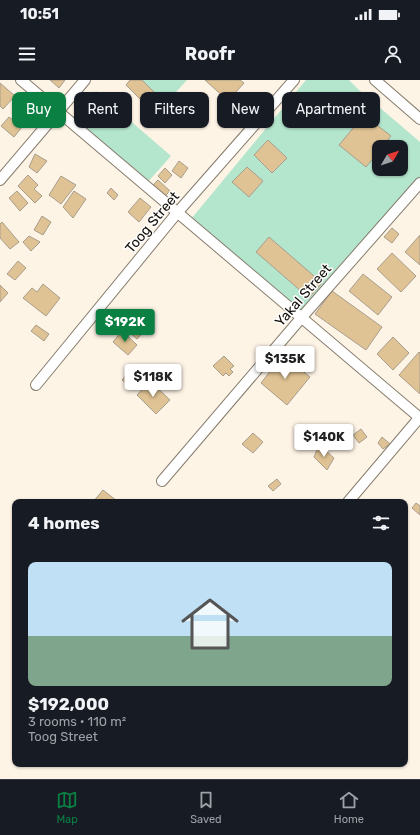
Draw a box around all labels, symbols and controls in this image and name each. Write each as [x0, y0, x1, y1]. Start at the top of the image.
text: 10:51 [20, 5, 59, 23]
icon: menu [16, 43, 38, 65]
text: Roofr [185, 43, 235, 65]
icon: person [382, 43, 404, 65]
chip: Buy [12, 92, 66, 128]
chip: Rent [74, 92, 132, 128]
chip: Filters [140, 92, 209, 128]
chip: New [217, 92, 274, 128]
chip: Apartment [282, 92, 380, 128]
north arrow [372, 140, 408, 176]
map controls [372, 140, 408, 176]
street label: Toog Street [122, 188, 183, 257]
street label: Yakal Street [272, 260, 336, 330]
pin: $192K [97, 309, 153, 343]
text: $192K [105, 314, 145, 329]
pin: $135K [257, 346, 313, 380]
text: $135K [265, 351, 305, 366]
pin: $118K [125, 364, 181, 398]
text: $118K [133, 369, 173, 384]
pin: $140K [296, 424, 352, 458]
text: $140K [303, 429, 345, 444]
icon: filters [370, 512, 392, 534]
text: 4 homes [28, 513, 100, 533]
icon: home [174, 588, 246, 660]
text: $192,000 [28, 694, 109, 714]
text: 3 rooms · 110 m² [28, 714, 126, 729]
text: Toog Street [28, 729, 98, 744]
tab: Map [56, 789, 78, 826]
tab: Saved [190, 789, 222, 826]
tab: Home [334, 789, 364, 826]

